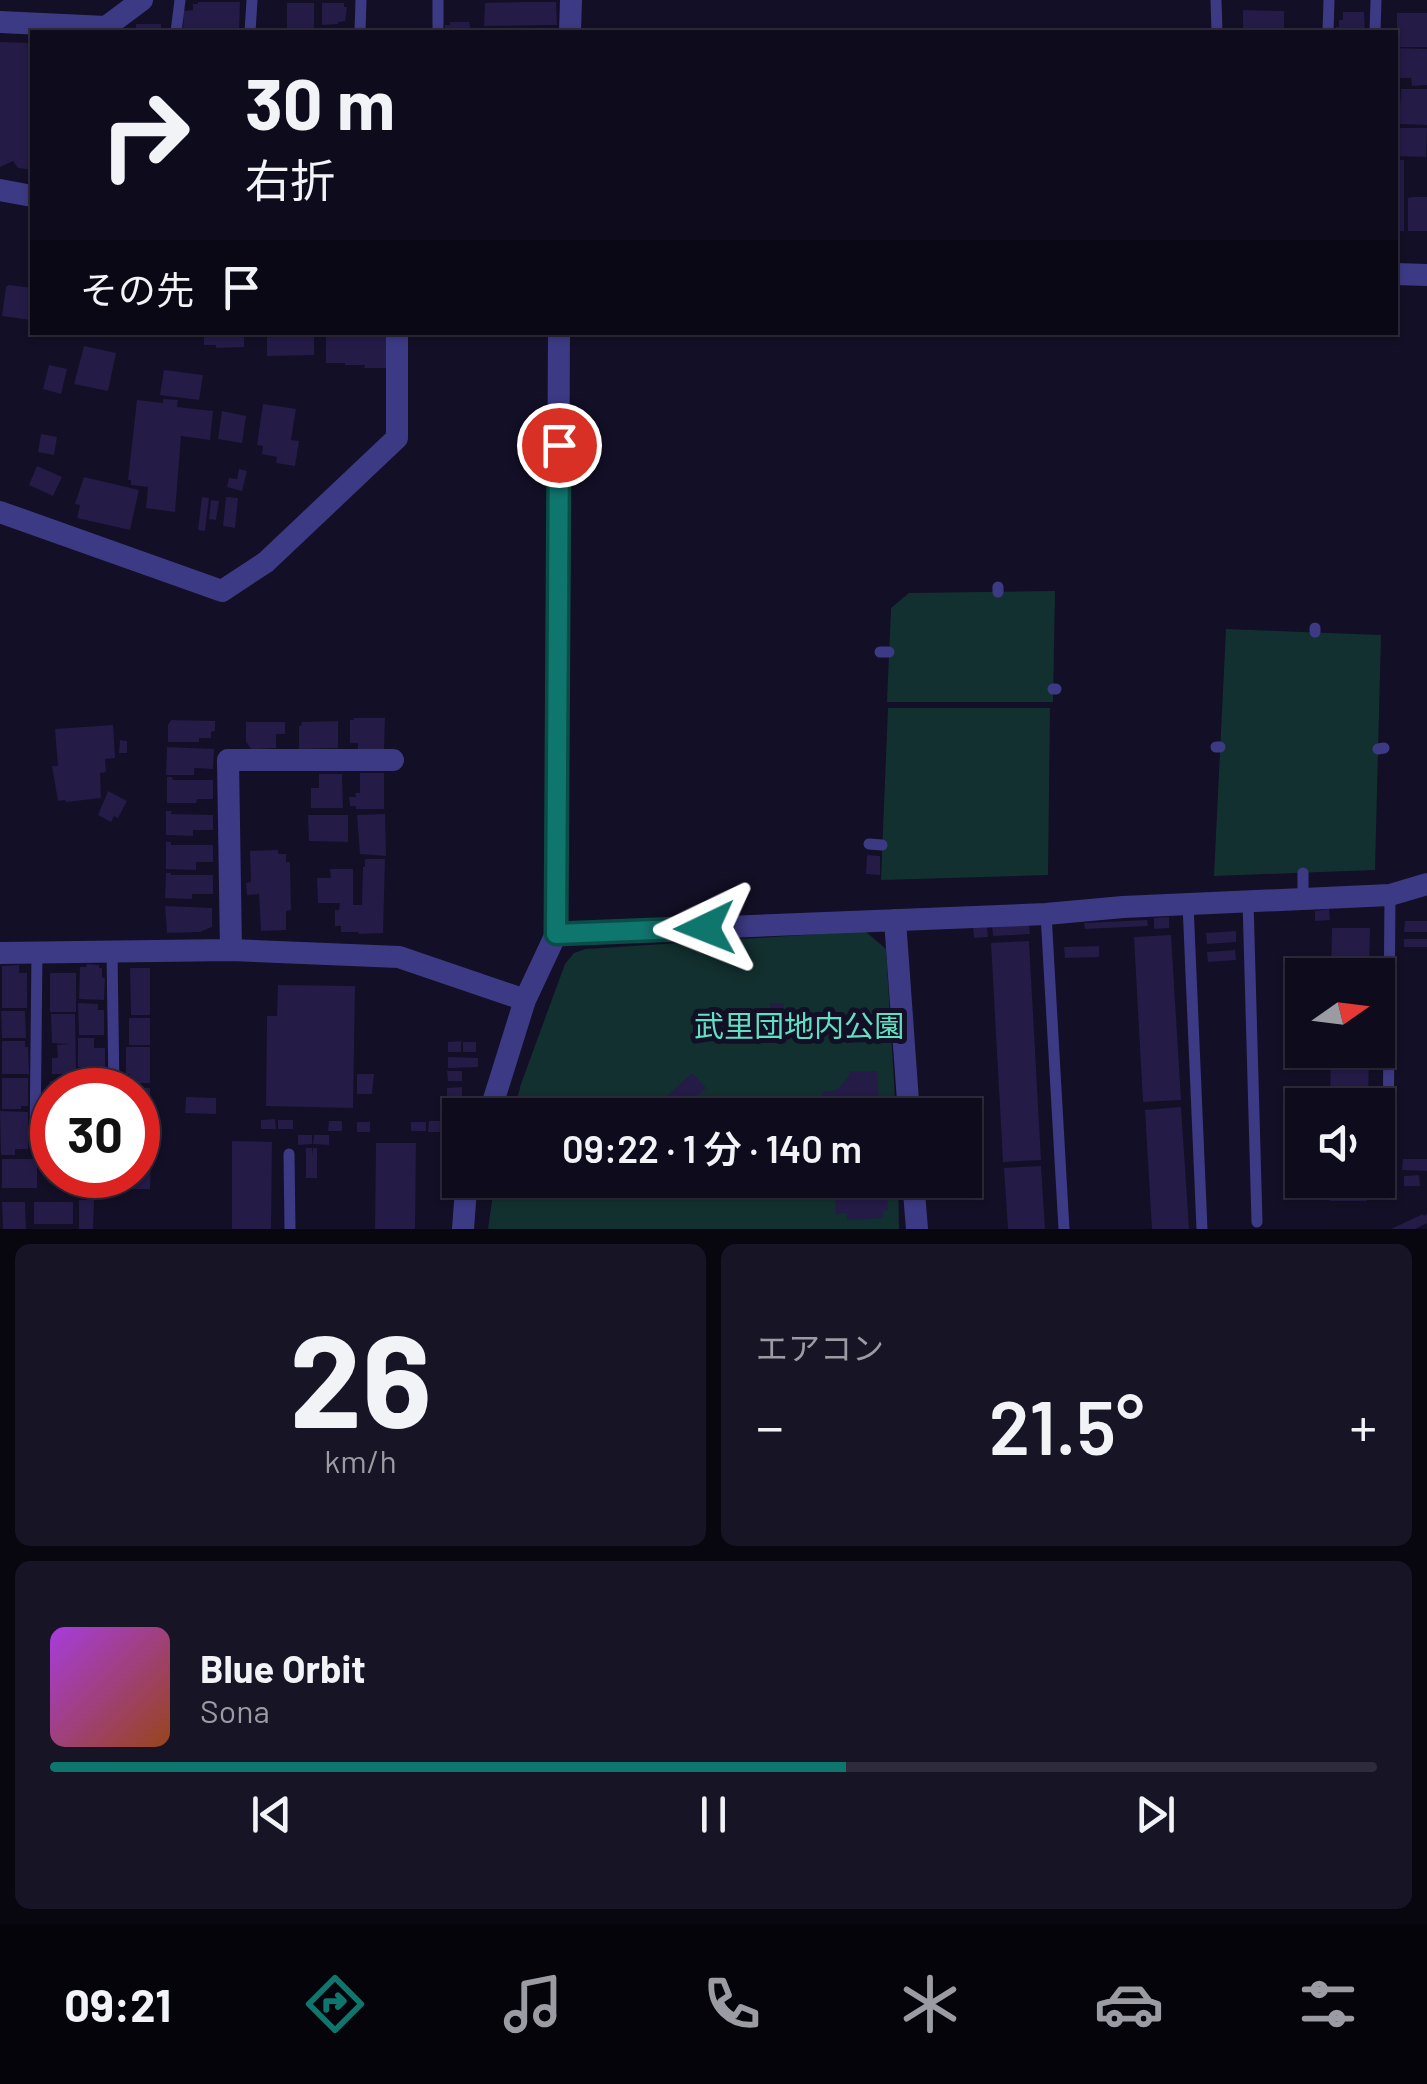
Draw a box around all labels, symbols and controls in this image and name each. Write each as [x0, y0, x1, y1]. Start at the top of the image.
text: 30 m [245, 60, 395, 144]
icon: right [80, 70, 210, 200]
text: 右折 [245, 152, 335, 206]
icon: arrive [214, 260, 269, 315]
text: その先 [80, 266, 194, 312]
pin [517, 403, 602, 488]
icon: arrive [532, 418, 587, 473]
position arrow [653, 876, 757, 980]
north arrow [1285, 958, 1395, 1068]
map controls [1285, 958, 1395, 1198]
park label: 武里団地内公園 [694, 1007, 904, 1043]
speed limit sign: 30 [30, 1068, 160, 1198]
button: sound [1285, 1088, 1395, 1198]
text: 09:22 · 1 分 · 140 m [562, 1125, 862, 1171]
text: 26 [289, 1298, 432, 1454]
text: エアコン [756, 1328, 884, 1366]
text: 21.5° [989, 1380, 1144, 1470]
text: − [756, 1392, 784, 1458]
text: + [1349, 1392, 1377, 1458]
text: km/h [324, 1441, 397, 1479]
text: Blue Orbit [200, 1645, 366, 1691]
text: Sona [200, 1691, 270, 1729]
icon: previous [244, 1787, 299, 1842]
icon: pause [686, 1787, 741, 1842]
icon: next [1128, 1787, 1183, 1842]
icon: directions [300, 1969, 370, 2039]
icon: music [498, 1969, 568, 2039]
icon: phone [697, 1969, 767, 2039]
icon: climate [895, 1969, 965, 2039]
icon: car [1094, 1969, 1164, 2039]
icon: filters [1293, 1969, 1363, 2039]
text: 09:21 [64, 1977, 171, 2031]

